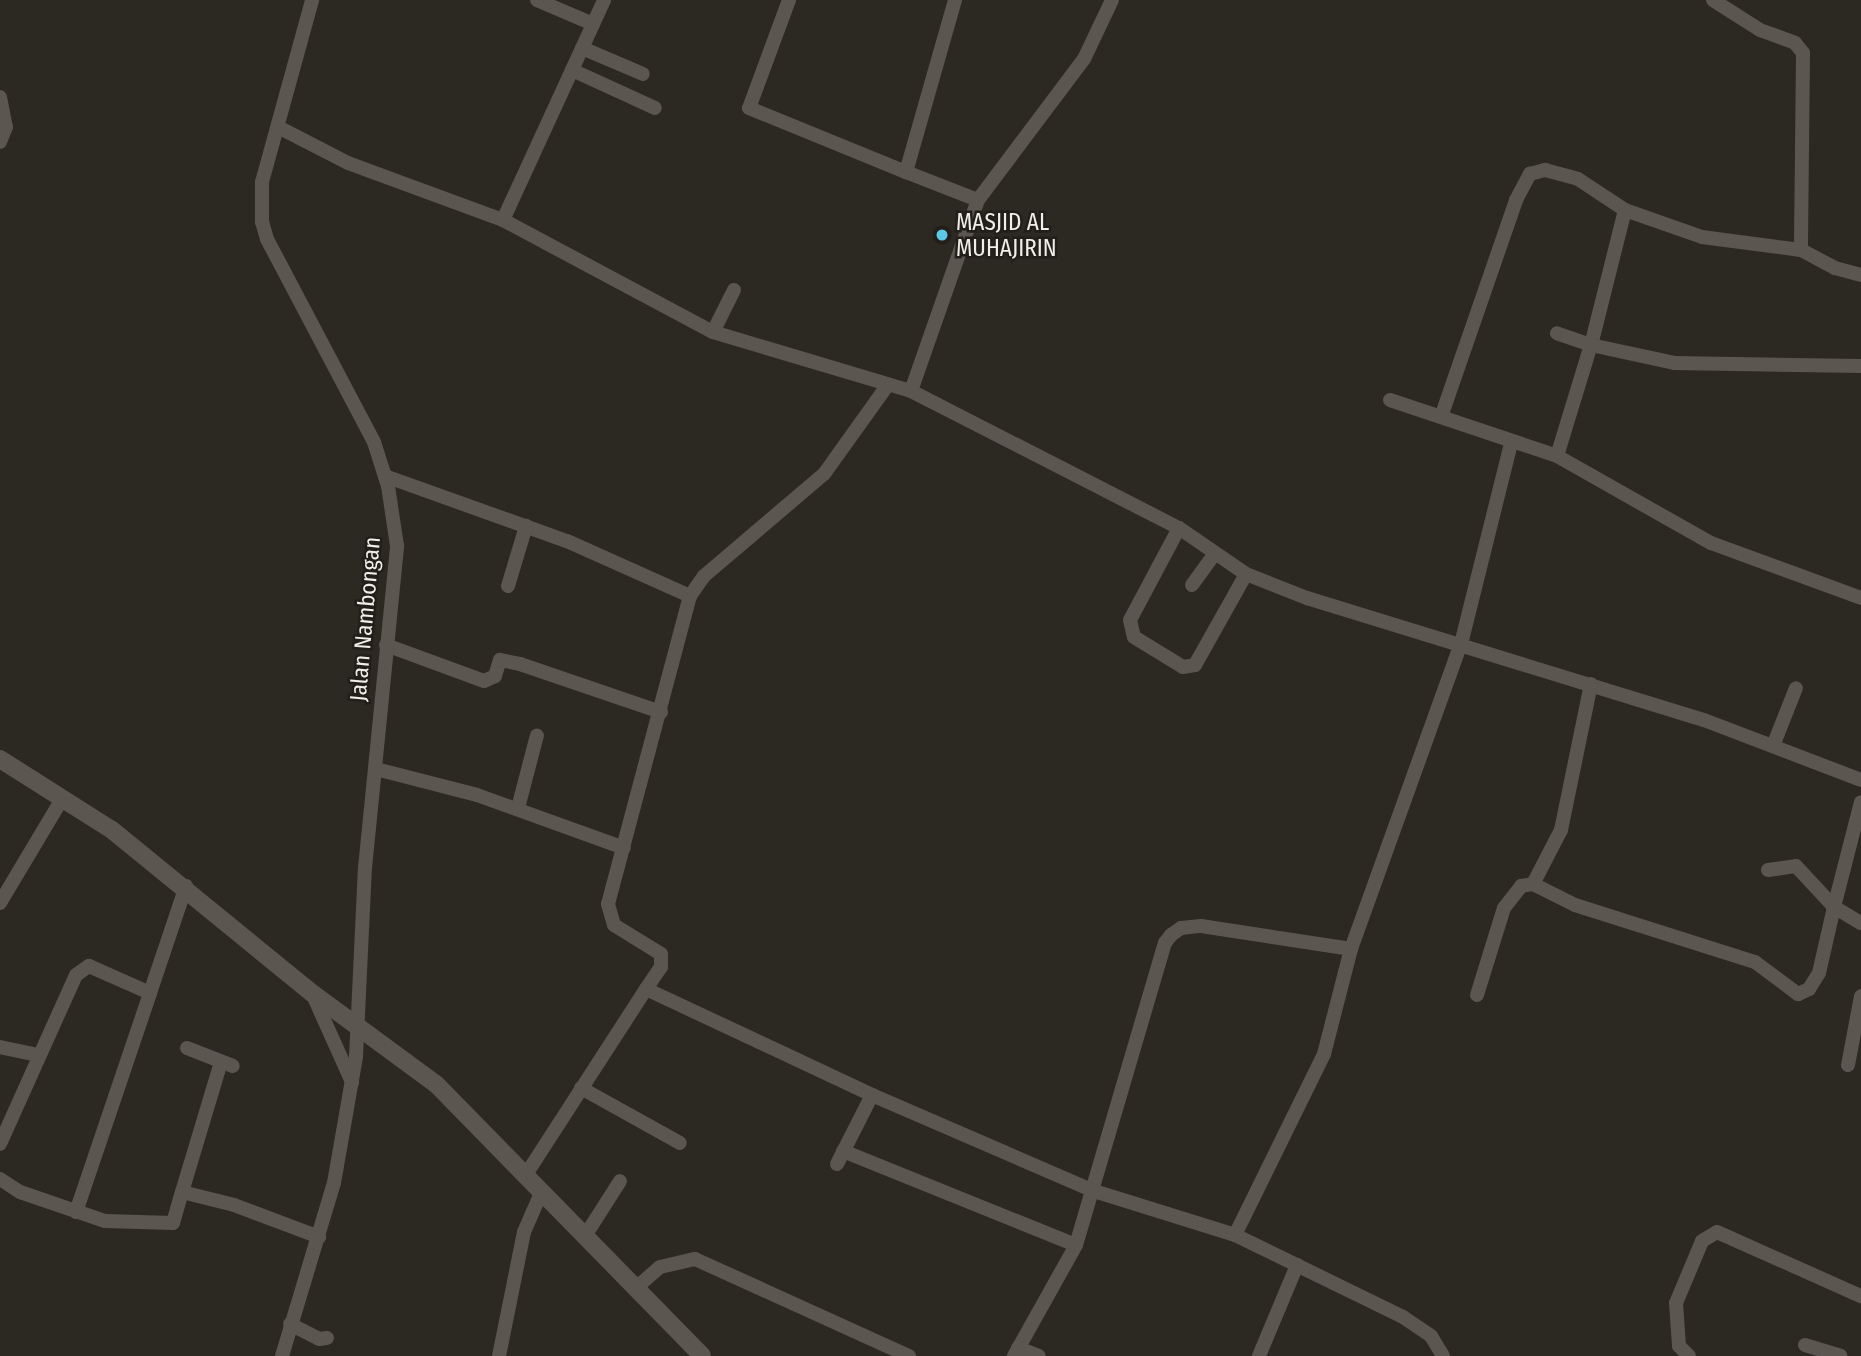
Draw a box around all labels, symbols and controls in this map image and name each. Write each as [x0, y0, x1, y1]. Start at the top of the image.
place label: MASJID AL MUHAJIRIN [956, 208, 1057, 262]
marker: MASJID AL MUHAJIRIN [934, 227, 950, 243]
street label: Jalan Nambongan [344, 536, 386, 702]

